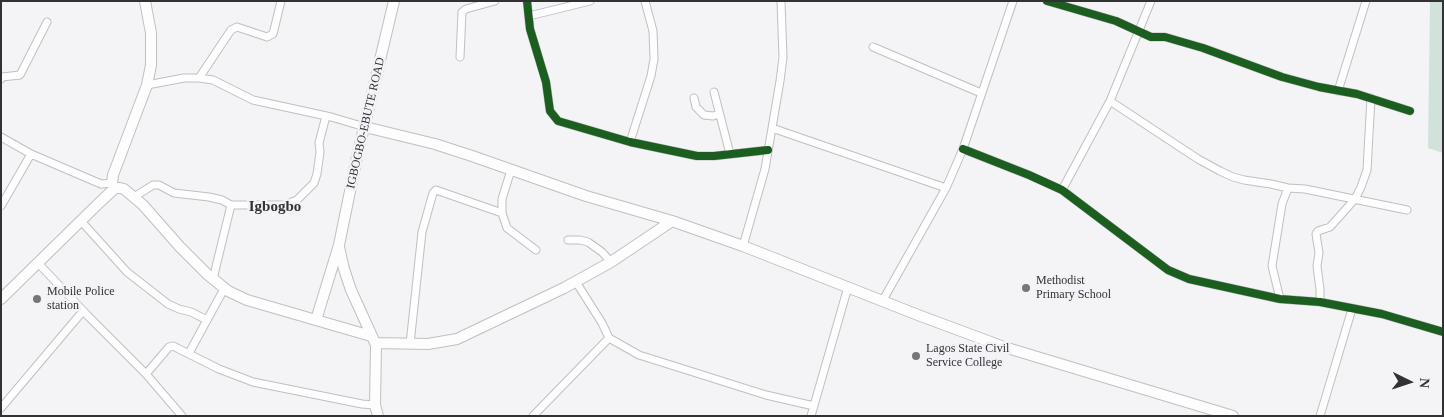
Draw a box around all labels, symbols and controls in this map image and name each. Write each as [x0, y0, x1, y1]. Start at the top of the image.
street label: IGBOGBO-EBUTE ROAD [344, 56, 388, 190]
district label: Igbogbo [249, 198, 301, 216]
place label: Methodist Primary School [1036, 274, 1111, 302]
marker: Methodist Primary School [1020, 282, 1032, 294]
place label: Mobile Police station [47, 285, 115, 313]
marker: Mobile Police station [31, 293, 43, 305]
place label: Lagos State Civil Service College [926, 342, 1009, 370]
marker: Lagos State Civil Service College [910, 350, 922, 362]
north arrow [1384, 357, 1434, 407]
text: N [1417, 378, 1432, 389]

